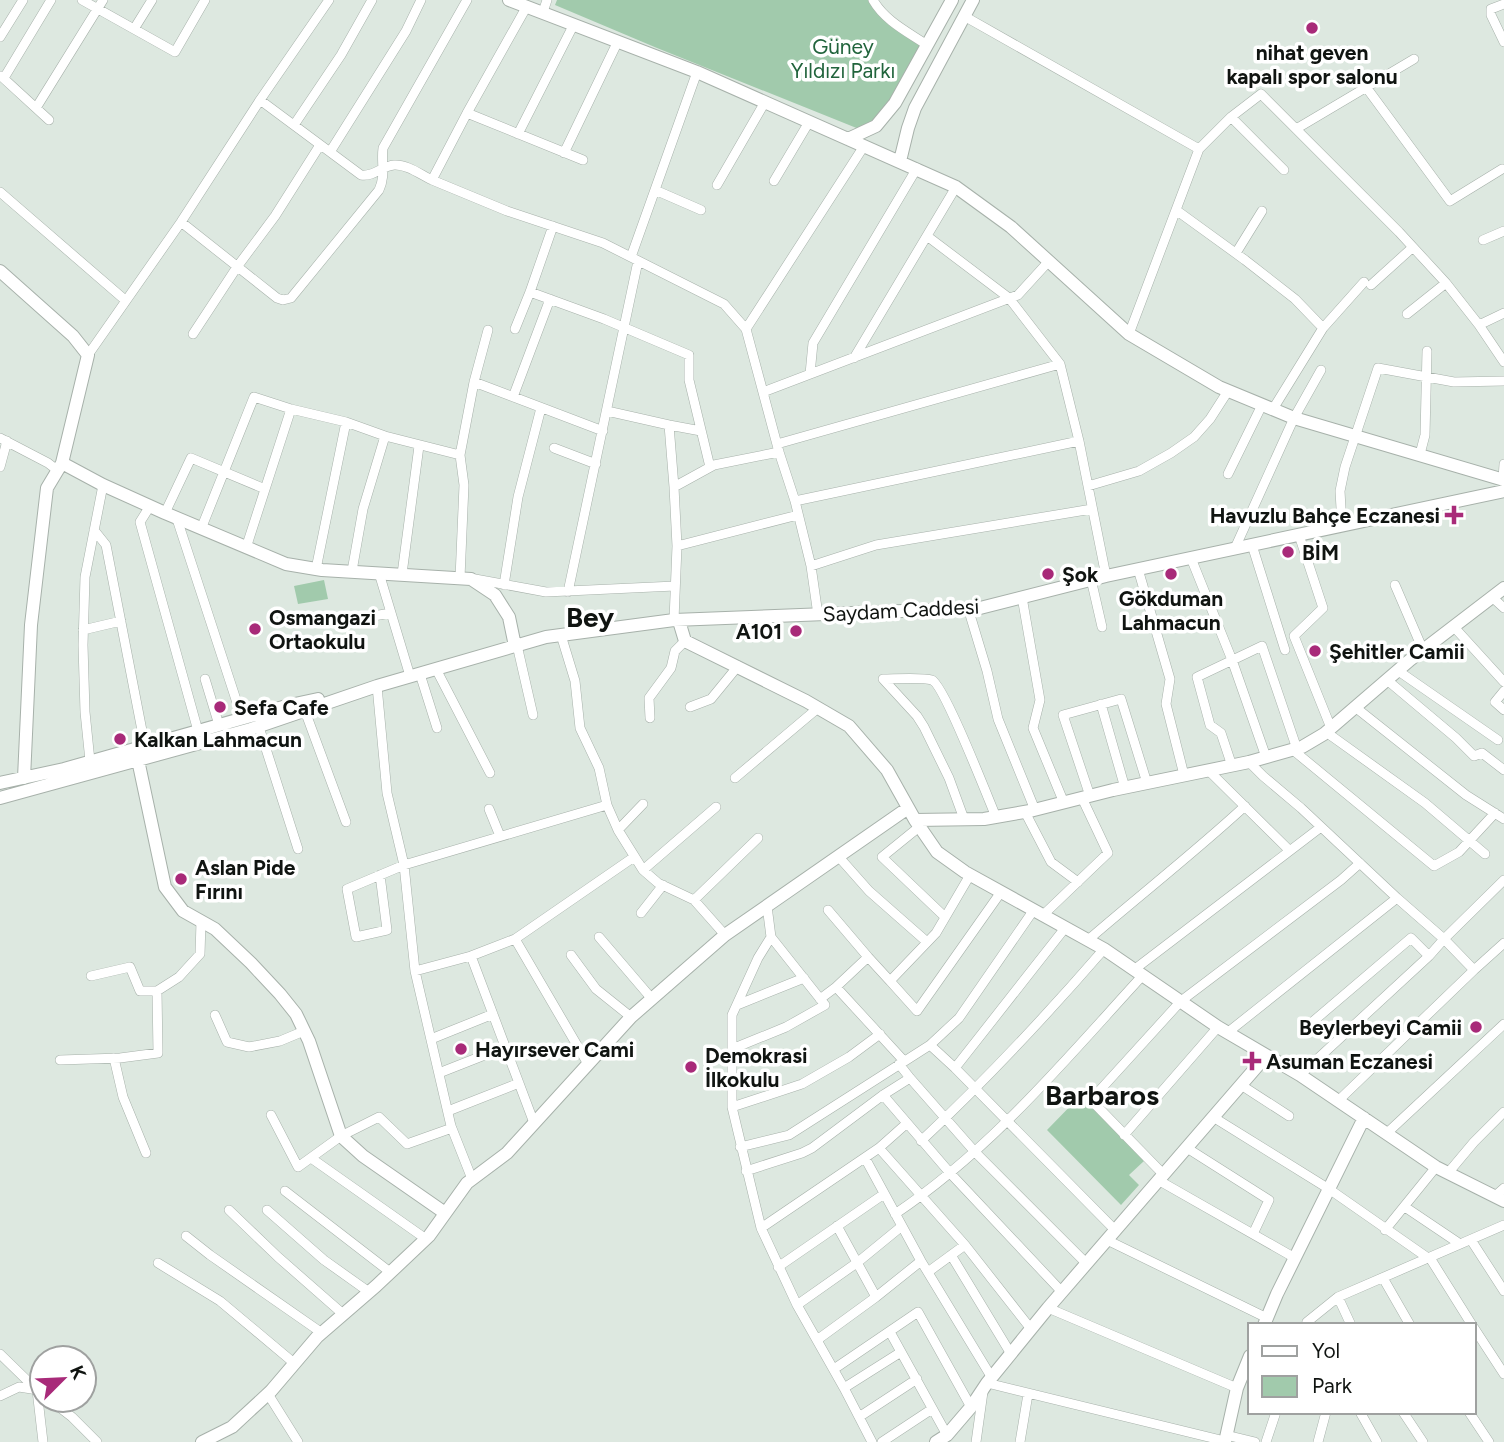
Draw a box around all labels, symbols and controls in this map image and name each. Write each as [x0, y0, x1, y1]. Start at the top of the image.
marker: nihat geven kapalı spor salonu [1304, 20, 1320, 36]
park label: Güney Yıldızı Parkı [791, 34, 895, 83]
place label: nihat geven kapalı spor salonu [1226, 40, 1398, 89]
place label: Havuzlu Bahçe Eczanesi [1210, 503, 1440, 528]
marker: Havuzlu Bahçe Eczanesi [1446, 507, 1462, 523]
place label: BİM [1302, 540, 1339, 565]
marker: BİM [1280, 544, 1296, 560]
place label: Şok [1062, 562, 1099, 587]
marker: Şok [1040, 566, 1056, 582]
marker: Gökduman Lahmacun [1163, 566, 1179, 582]
place label: Gökduman Lahmacun [1119, 586, 1223, 635]
street label: Saydam Caddesi [822, 593, 980, 627]
district label: Bey [566, 600, 615, 634]
place label: Osmangazi Ortaokulu [269, 605, 376, 654]
place label: A101 [736, 619, 782, 644]
marker: Osmangazi Ortaokulu [247, 621, 263, 637]
marker: A101 [788, 623, 804, 639]
place label: Şehitler Camii [1329, 639, 1465, 664]
marker: Şehitler Camii [1307, 643, 1323, 659]
place label: Sefa Cafe [234, 695, 329, 720]
marker: Sefa Cafe [212, 699, 228, 715]
place label: Kalkan Lahmacun [134, 727, 302, 752]
marker: Kalkan Lahmacun [112, 731, 128, 747]
place label: Aslan Pide Fırını [195, 855, 296, 904]
marker: Aslan Pide Fırını [173, 871, 189, 887]
place label: Beylerbeyi Camii [1299, 1015, 1462, 1040]
marker: Beylerbeyi Camii [1468, 1019, 1484, 1035]
place label: Hayırsever Cami [475, 1037, 634, 1062]
marker: Hayırsever Cami [453, 1041, 469, 1057]
place label: Demokrasi İlkokulu [705, 1043, 808, 1092]
place label: Asuman Eczanesi [1266, 1049, 1433, 1074]
marker: Asuman Eczanesi [1244, 1053, 1260, 1069]
marker: Demokrasi İlkokulu [683, 1059, 699, 1075]
district label: Barbaros [1045, 1078, 1159, 1112]
legend [1248, 1323, 1476, 1414]
text: Yol [1312, 1338, 1340, 1363]
north arrow [28, 1344, 98, 1414]
text: K [65, 1362, 91, 1383]
text: Park [1312, 1373, 1353, 1398]

